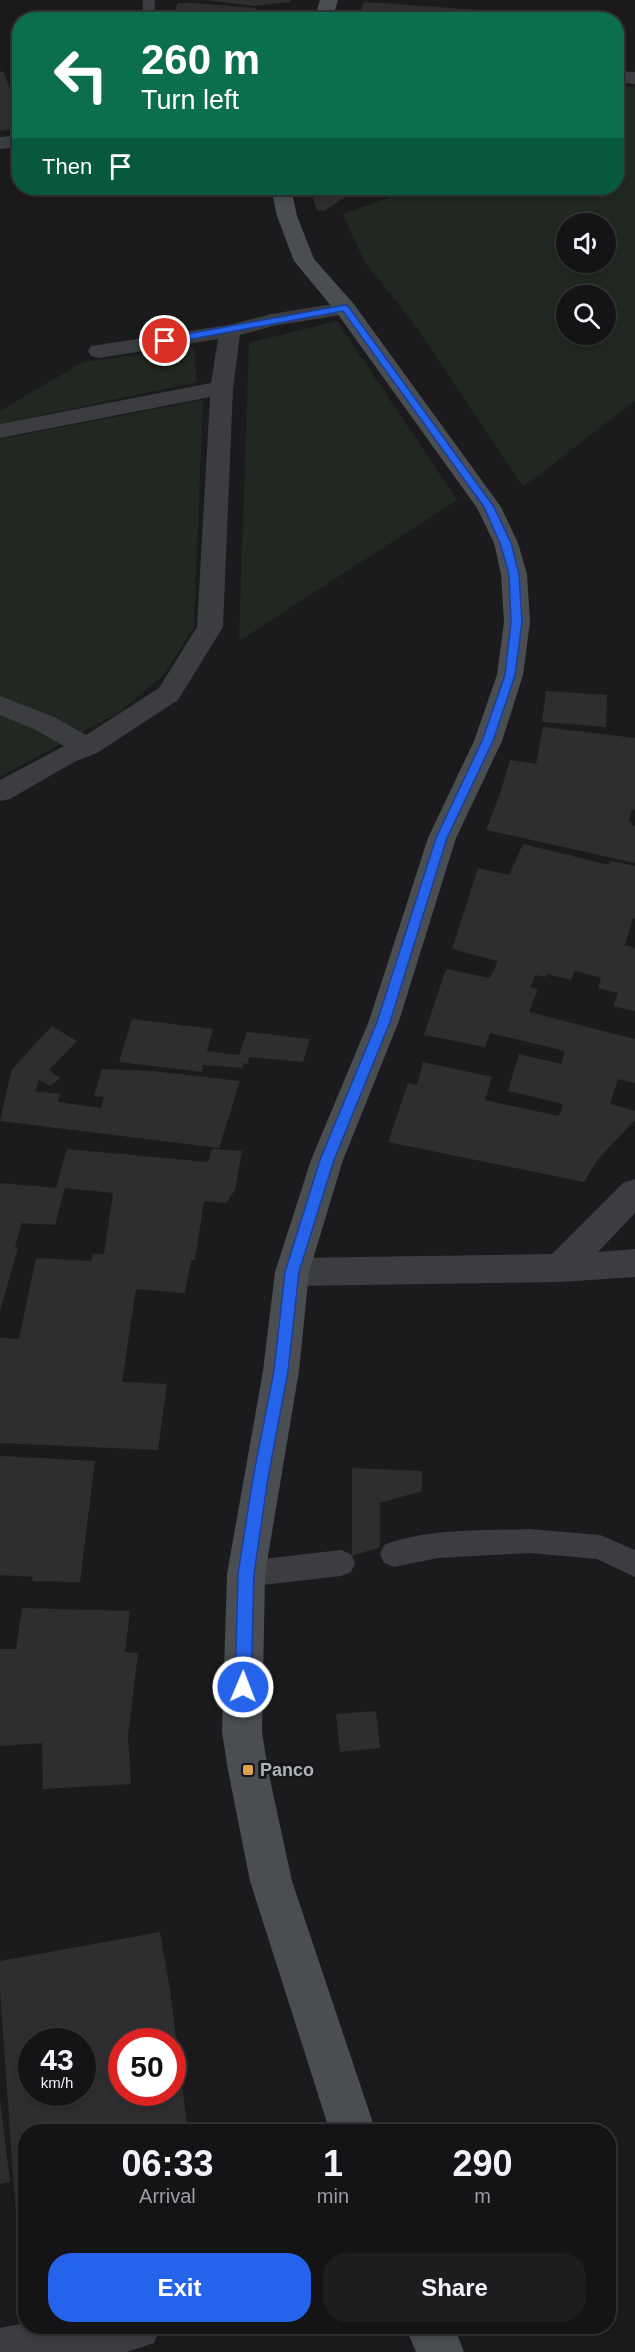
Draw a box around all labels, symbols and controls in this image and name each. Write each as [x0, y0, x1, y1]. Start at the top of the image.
icon: left [42, 36, 120, 114]
text: 260 m [141, 36, 260, 83]
text: Turn left [141, 85, 239, 115]
icon: arrive [104, 150, 137, 183]
text: Then [42, 154, 92, 179]
map controls [556, 213, 616, 345]
button: sound [556, 213, 616, 273]
button: search [556, 285, 616, 345]
pin [139, 315, 190, 366]
icon: arrive [148, 324, 181, 357]
position arrow [211, 1655, 275, 1719]
place label: Panco [260, 1760, 314, 1780]
marker: Panco [241, 1763, 255, 1777]
speed limit sign: 50 [108, 2028, 186, 2106]
text: 43 [40, 2043, 74, 2076]
text: km/h [41, 2074, 73, 2091]
text: 06:33 [121, 2143, 213, 2184]
text: 1 [323, 2143, 343, 2184]
text: 290 [452, 2143, 513, 2184]
text: Arrival [139, 2185, 196, 2207]
text: min [317, 2185, 349, 2207]
text: m [474, 2185, 491, 2207]
button: Exit [48, 2253, 311, 2322]
button: Share [323, 2253, 586, 2322]

